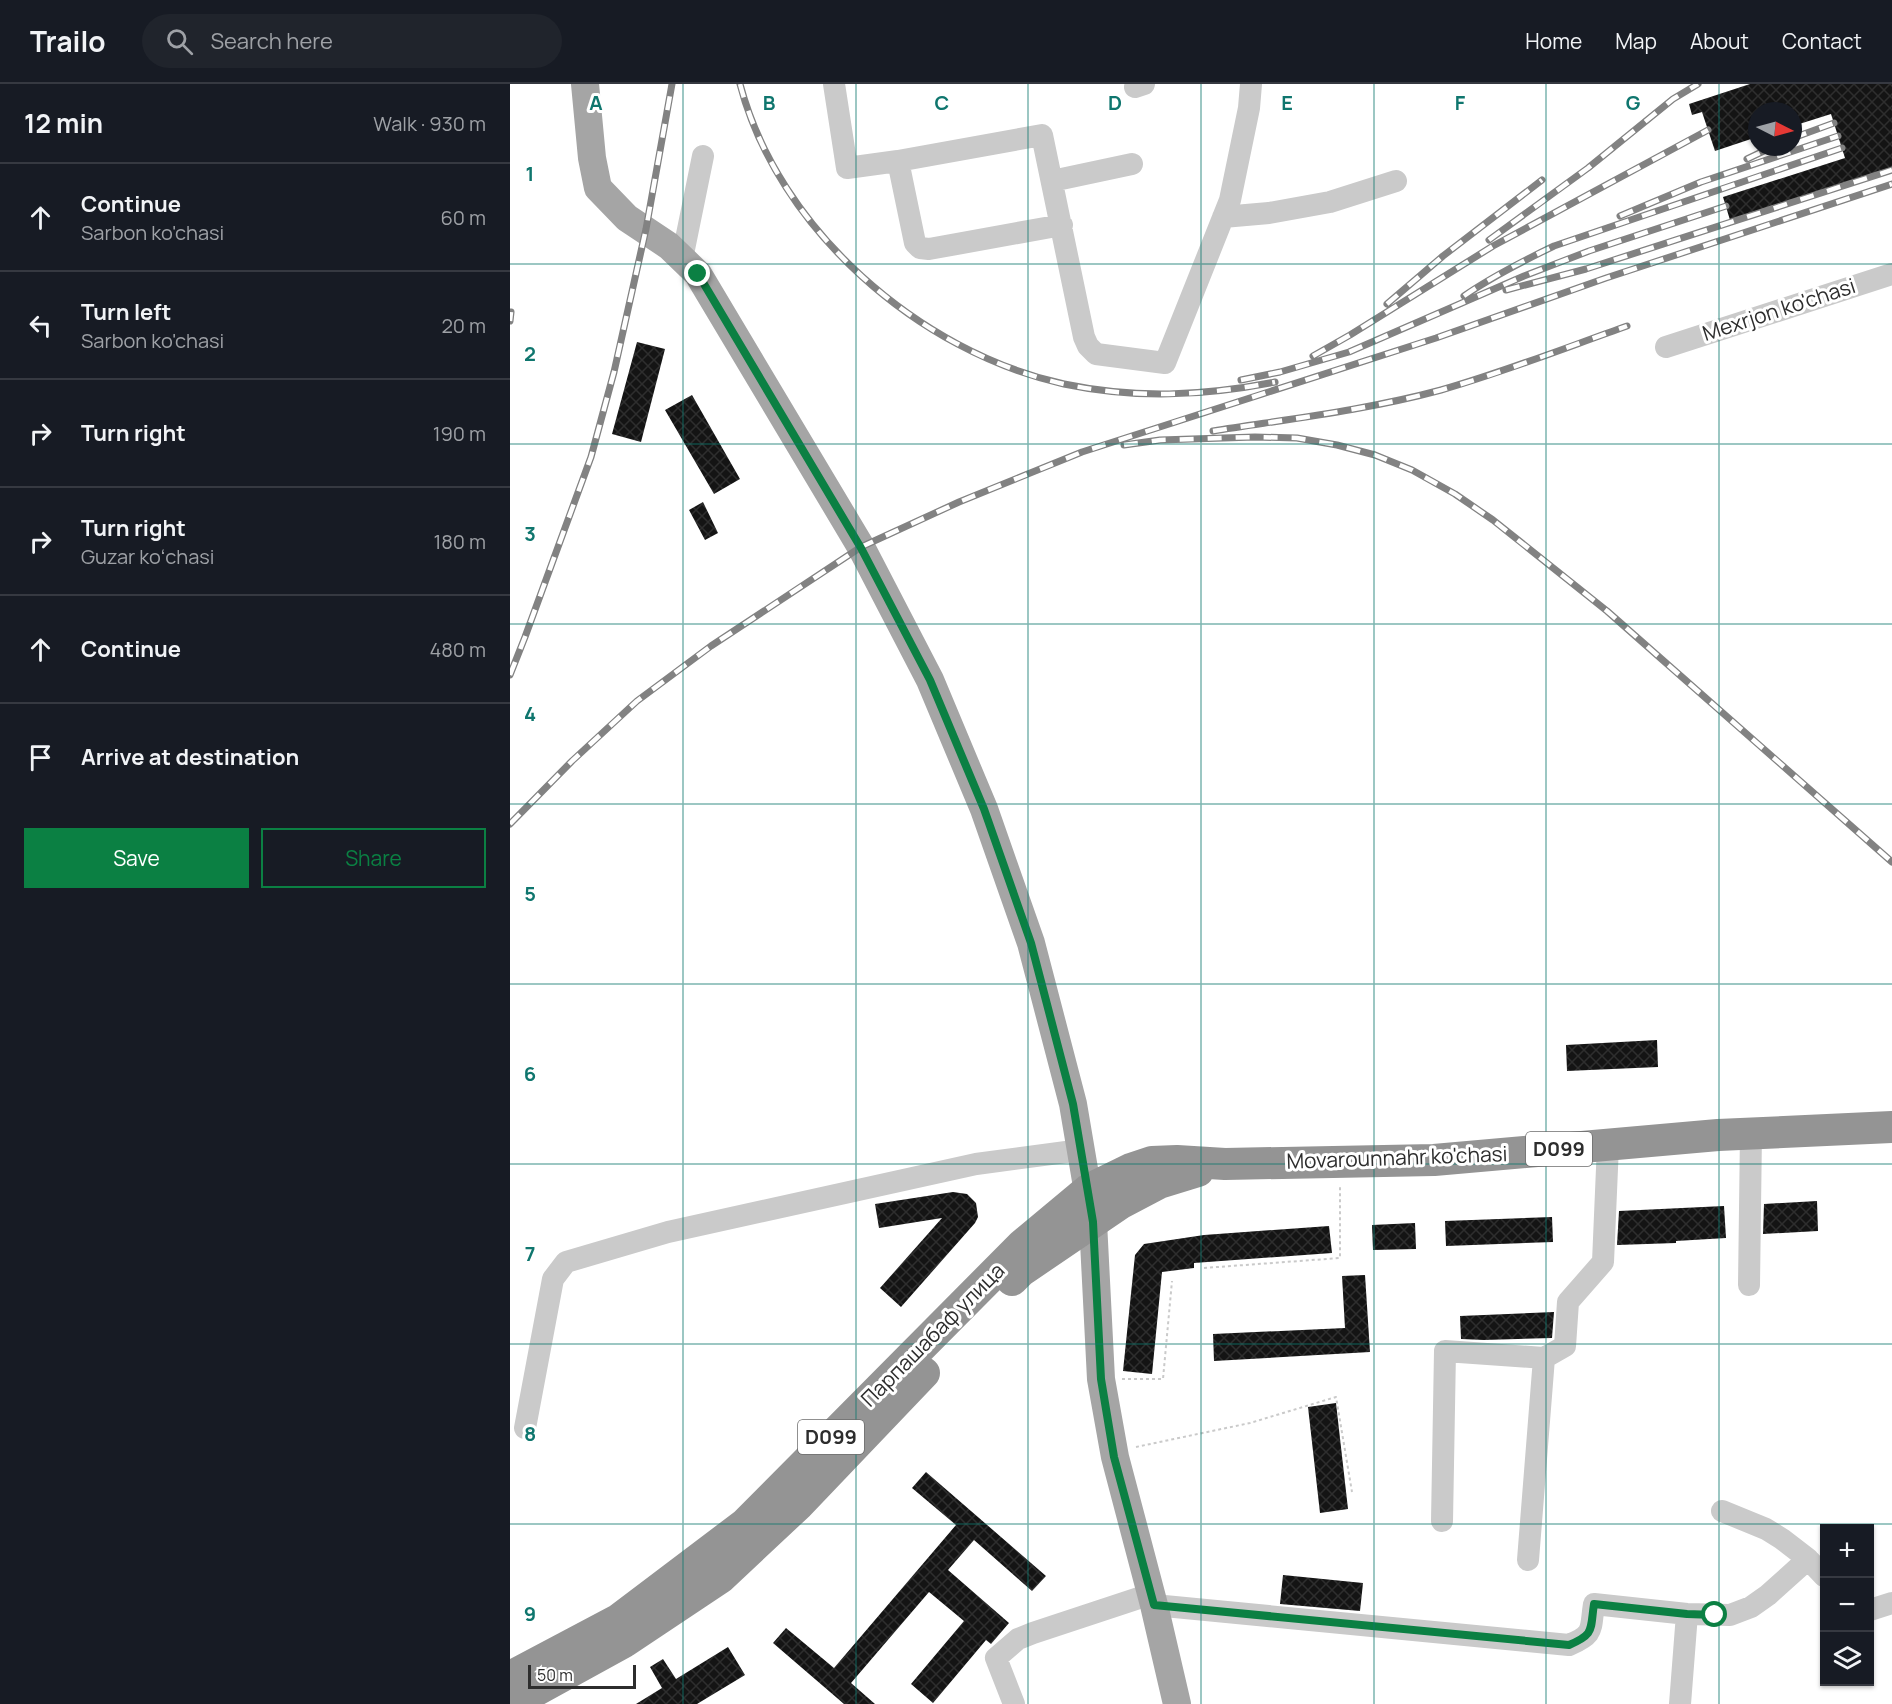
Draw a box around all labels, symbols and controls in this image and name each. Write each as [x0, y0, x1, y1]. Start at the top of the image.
search box [142, 14, 562, 68]
text: Trailo [30, 22, 106, 60]
icon: search [163, 25, 196, 58]
text: Search here [211, 26, 333, 56]
text: Home [1525, 27, 1582, 55]
text: Map [1615, 27, 1657, 55]
text: About [1690, 27, 1749, 55]
text: Contact [1782, 27, 1862, 55]
text: A [589, 89, 603, 116]
text: B [763, 89, 776, 116]
text: C [935, 89, 949, 116]
text: D [1108, 89, 1122, 116]
text: E [1281, 89, 1293, 116]
text: F [1455, 89, 1466, 116]
text: G [1626, 89, 1641, 116]
north arrow [1748, 102, 1802, 156]
text: 12 min [24, 105, 103, 141]
text: Walk · 930 m [373, 110, 486, 137]
text: 1 [526, 160, 534, 187]
text: Continue [81, 189, 181, 219]
icon: ahead [24, 201, 57, 234]
text: 60 m [440, 204, 486, 231]
text: Sarbon ko'chasi [81, 219, 224, 246]
route end [684, 260, 710, 286]
street label: Mexrjon ko'chasi [1699, 271, 1859, 347]
text: Turn left [81, 297, 171, 327]
icon: left [24, 309, 57, 342]
text: 20 m [441, 312, 486, 339]
text: Sarbon ko'chasi [81, 327, 224, 354]
text: 2 [524, 340, 536, 367]
icon: right [24, 417, 57, 450]
text: Turn right [81, 418, 186, 448]
text: 190 m [433, 420, 486, 447]
text: Turn right [81, 513, 186, 543]
text: 3 [524, 520, 536, 547]
icon: right [24, 525, 57, 558]
text: 180 m [433, 528, 486, 555]
text: Guzar koʻchasi [81, 543, 215, 570]
icon: ahead [24, 633, 57, 666]
text: Continue [81, 634, 181, 664]
text: 480 m [429, 636, 486, 663]
text: 4 [524, 700, 536, 727]
icon: arrive [24, 741, 57, 774]
text: Arrive at destination [81, 742, 299, 772]
button: Save [24, 828, 249, 888]
button: Share [261, 828, 486, 888]
text: 5 [524, 880, 536, 907]
text: 6 [524, 1060, 536, 1087]
road number: D099 [1526, 1132, 1592, 1166]
street label: Movarounnahr ko'chasi [1286, 1139, 1508, 1175]
text: 7 [525, 1240, 535, 1267]
street label: Парпашабаф улица [854, 1256, 1010, 1412]
text: 8 [524, 1420, 536, 1447]
road number: D099 [798, 1420, 864, 1454]
map controls [1820, 1524, 1874, 1686]
button: + [1820, 1524, 1874, 1578]
button: − [1820, 1578, 1874, 1632]
text: 9 [524, 1600, 536, 1627]
route start [1701, 1601, 1727, 1627]
button: layers [1820, 1632, 1874, 1686]
scale bar [528, 1662, 636, 1690]
text: 50 m [537, 1664, 573, 1686]

